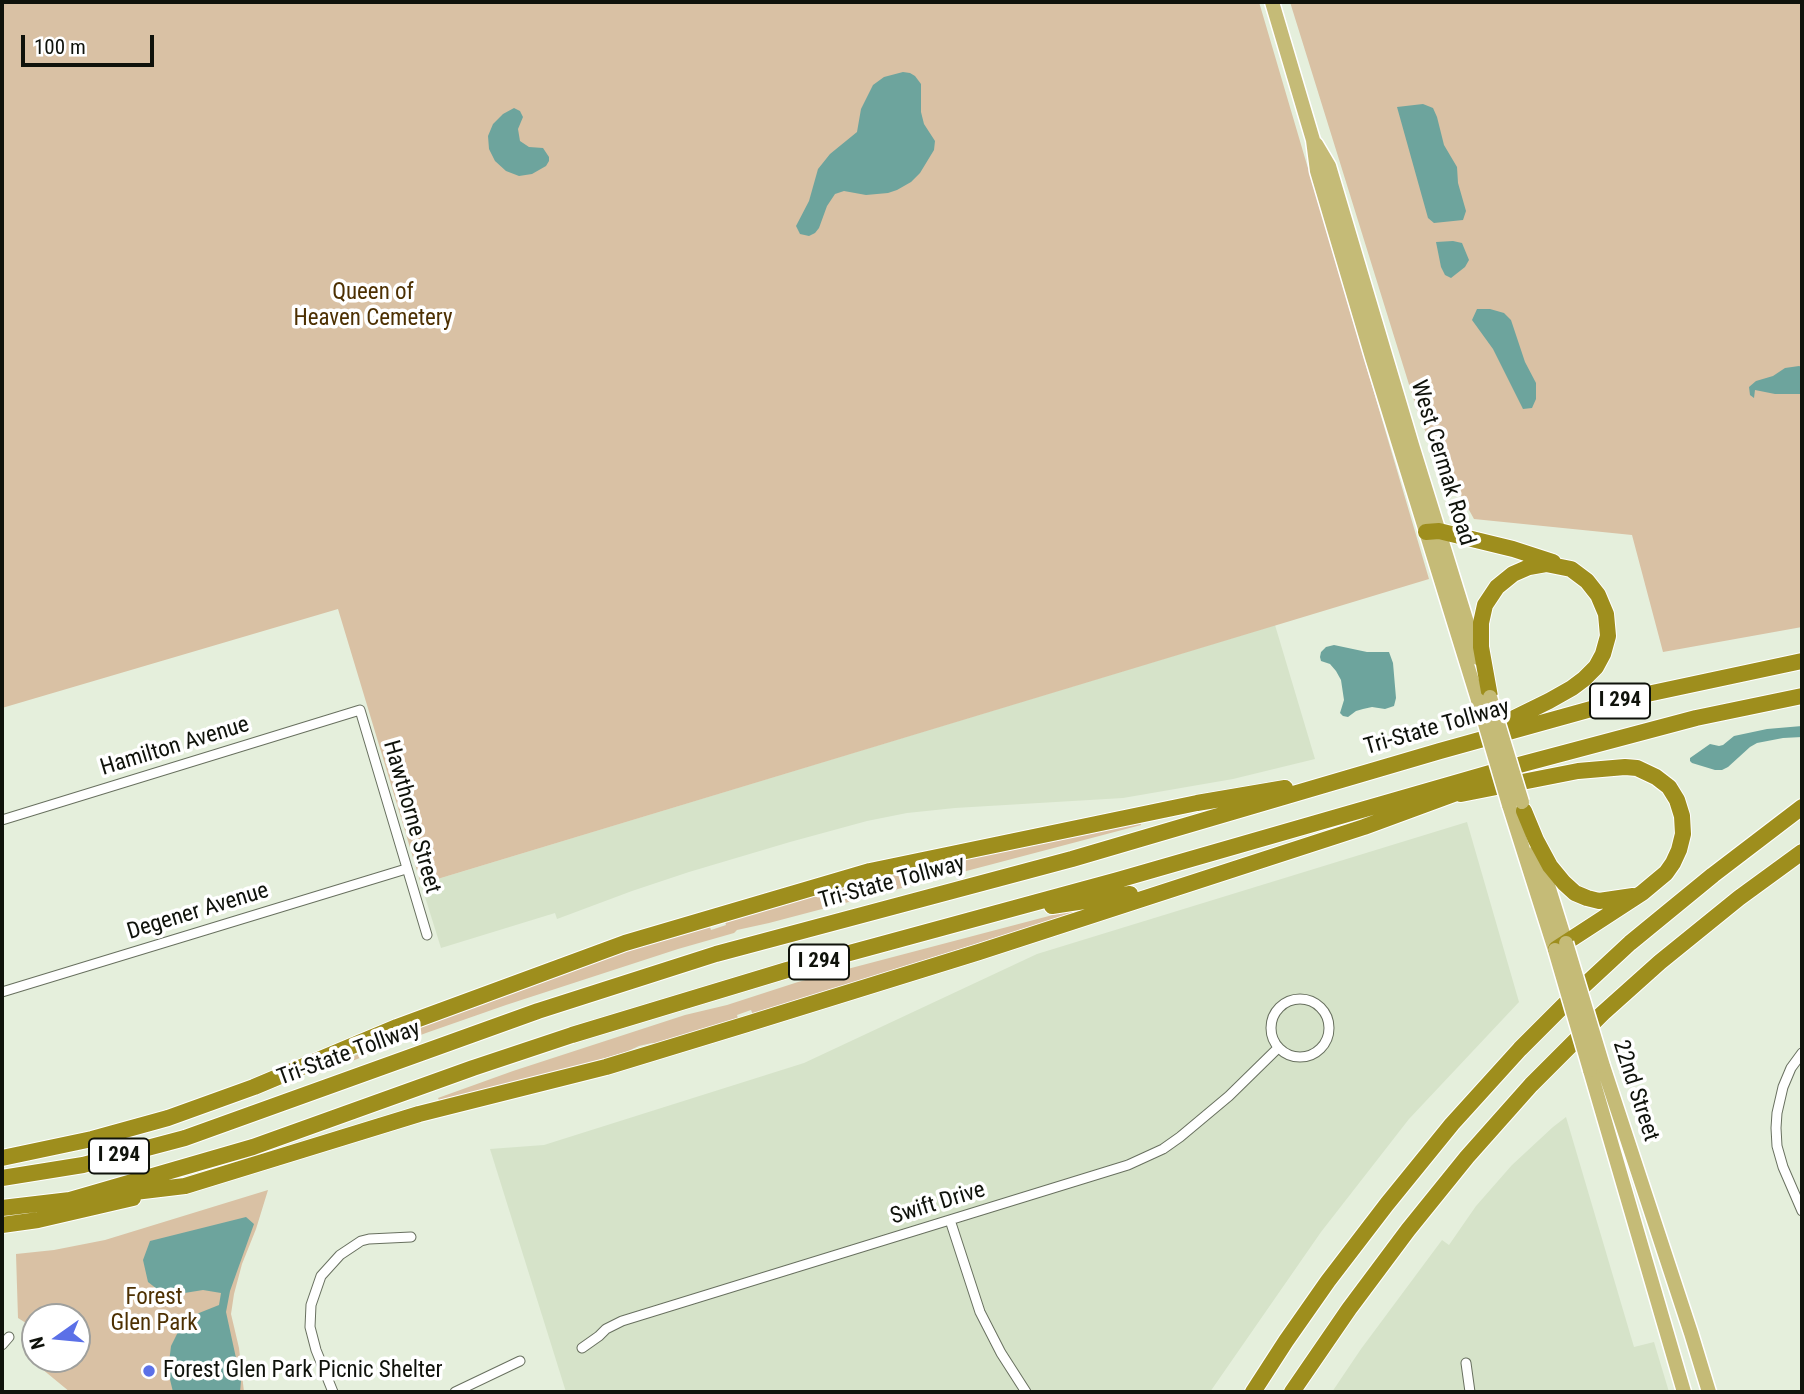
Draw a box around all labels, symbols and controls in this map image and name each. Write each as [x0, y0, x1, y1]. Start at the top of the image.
scale bar [24, 21, 158, 65]
text: 100 m [34, 35, 86, 59]
park label: Queen of Heaven Cemetery [293, 279, 453, 333]
street label: West Cermak Road [1404, 377, 1480, 549]
road number: I 294 [1590, 684, 1650, 718]
street label: Tri-State Tollway [1361, 694, 1513, 762]
street label: Hamilton Avenue [97, 711, 253, 783]
street label: Hawthorne Street [376, 737, 446, 897]
street label: Tri-State Tollway [816, 850, 968, 916]
street label: Degener Avenue [124, 877, 272, 947]
road number: I 294 [789, 944, 849, 979]
street label: Tri-State Tollway [274, 1015, 424, 1093]
street label: 22nd Street [1606, 1037, 1664, 1145]
road number: I 294 [89, 1138, 149, 1174]
street label: Swift Drive [887, 1177, 989, 1231]
park label: Forest Glen Park [110, 1284, 198, 1338]
north arrow [21, 1303, 91, 1373]
text: N [25, 1334, 50, 1352]
place label: Forest Glen Park Picnic Shelter [163, 1357, 443, 1385]
marker: Forest Glen Park Picnic Shelter [141, 1363, 157, 1379]

